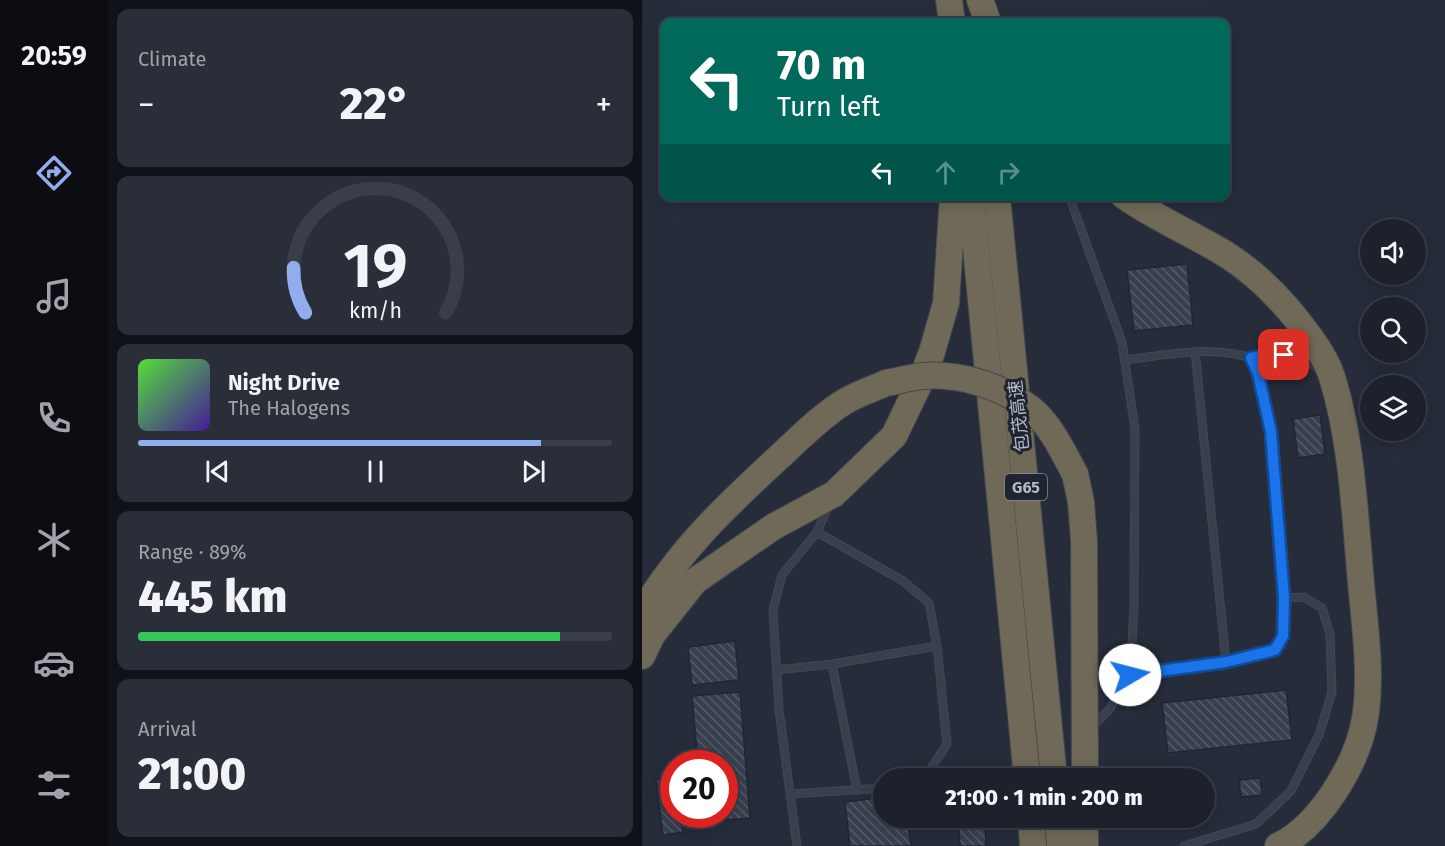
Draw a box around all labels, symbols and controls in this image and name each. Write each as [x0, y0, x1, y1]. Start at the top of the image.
text: 20:59 [21, 40, 87, 72]
text: 70 m [777, 40, 866, 90]
icon: left [678, 42, 756, 120]
text: Climate [138, 47, 206, 71]
text: 22° [340, 77, 410, 131]
text: − [138, 85, 155, 125]
text: + [596, 85, 612, 125]
text: Turn left [777, 91, 880, 123]
icon: directions [33, 152, 75, 194]
icon: left [866, 156, 899, 189]
icon: ahead [929, 156, 962, 189]
icon: right [992, 156, 1025, 189]
map controls [1360, 219, 1426, 441]
button: sound [1360, 219, 1426, 285]
text: 19 [343, 229, 407, 304]
icon: music [33, 275, 75, 317]
button: search [1360, 297, 1426, 363]
text: km/h [348, 298, 402, 324]
pin [1258, 329, 1309, 380]
icon: arrive [1267, 338, 1300, 371]
text: Night Drive [228, 369, 340, 396]
button: layers [1360, 375, 1426, 441]
street label: 包茂高速 [1004, 379, 1034, 453]
text: The Halogens [228, 396, 350, 420]
icon: phone [33, 397, 75, 439]
icon: previous [201, 455, 234, 488]
icon: pause [359, 455, 392, 488]
icon: next [517, 455, 550, 488]
road number: G65 [1005, 474, 1047, 500]
icon: climate [33, 519, 75, 561]
text: Range · 89% [138, 540, 247, 564]
text: 445 km [138, 570, 287, 624]
icon: car [33, 642, 75, 684]
position arrow [1098, 643, 1162, 707]
text: Arrival [138, 717, 197, 741]
text: 21:00 [138, 747, 246, 801]
speed limit sign: 20 [660, 750, 738, 828]
icon: filters [33, 764, 75, 806]
text: 21:00 · 1 min · 200 m [945, 784, 1143, 811]

